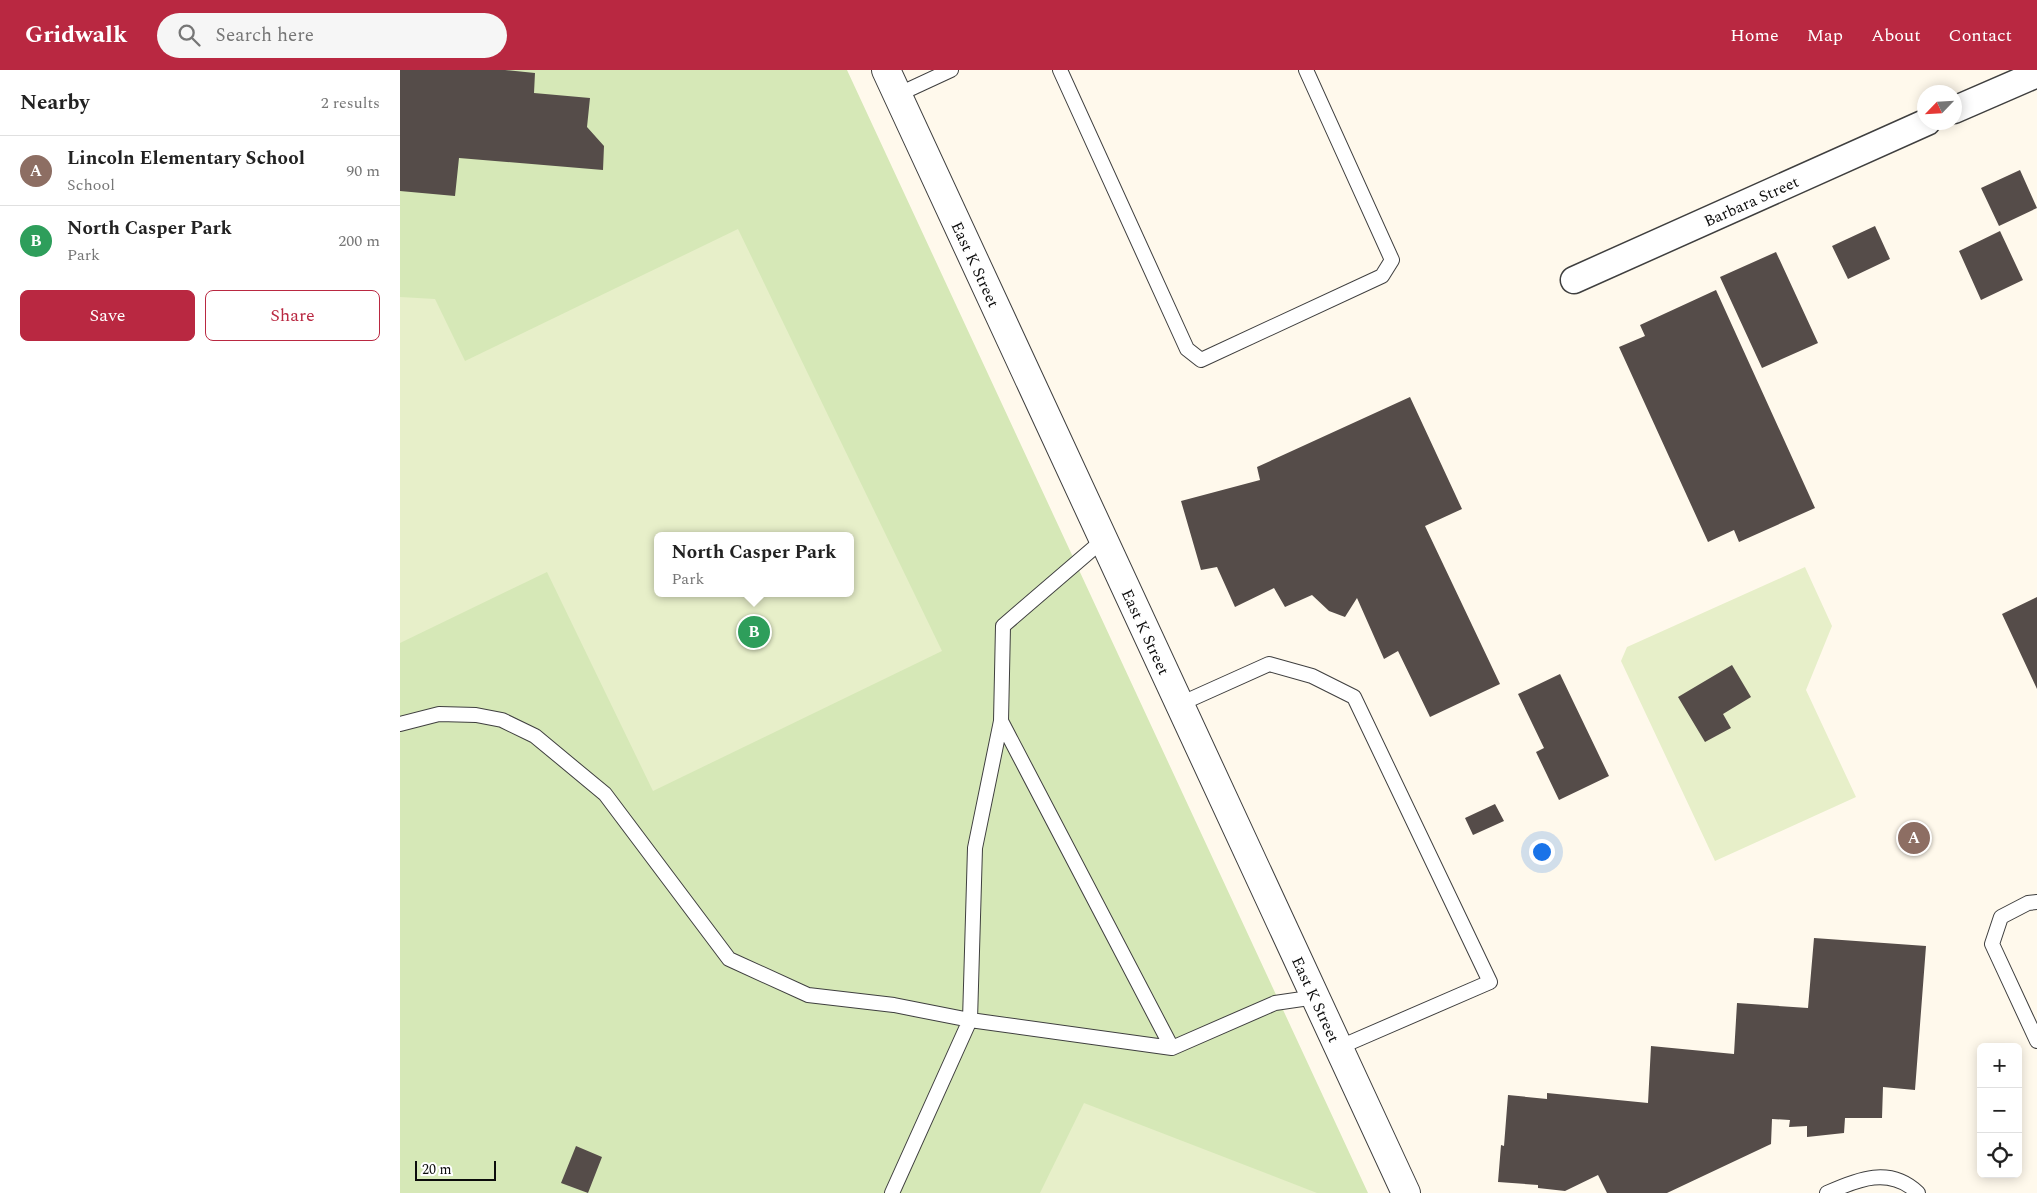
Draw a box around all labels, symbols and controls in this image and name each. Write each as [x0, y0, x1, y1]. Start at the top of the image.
search box [157, 13, 507, 58]
text: Gridwalk [25, 17, 127, 53]
icon: search [175, 21, 203, 49]
text: Search here [215, 21, 314, 50]
text: Home [1730, 22, 1779, 49]
text: Map [1807, 22, 1843, 49]
text: About [1871, 22, 1921, 49]
text: Contact [1949, 22, 2012, 49]
north arrow [1917, 85, 1962, 130]
text: Nearby [20, 87, 90, 119]
text: 2 results [321, 91, 380, 115]
text: Lincoln Elementary School [67, 144, 305, 173]
text: A [30, 159, 42, 183]
text: 90 m [346, 159, 380, 183]
street label: Barbara Street [1700, 170, 1803, 233]
text: School [67, 173, 115, 197]
text: North Casper Park [67, 214, 232, 243]
street label: East K Street [945, 218, 1005, 312]
text: B [30, 229, 42, 253]
text: 200 m [338, 229, 380, 253]
text: Park [67, 243, 100, 267]
button: Save [20, 290, 195, 341]
button: Share [205, 290, 380, 341]
popup [654, 532, 854, 597]
text: North Casper Park [671, 538, 837, 567]
text: Park [671, 567, 704, 591]
street label: East K Street [1115, 585, 1176, 679]
pin: B [738, 613, 770, 651]
pin: A [1898, 819, 1930, 857]
your location [1529, 839, 1555, 865]
street label: East K Street [1285, 953, 1346, 1047]
map controls [1977, 1043, 2022, 1178]
button: + [1977, 1043, 2022, 1088]
button: − [1977, 1088, 2022, 1133]
button: locate [1977, 1133, 2022, 1178]
scale bar [415, 1158, 496, 1181]
text: 20 m [422, 1159, 452, 1180]

